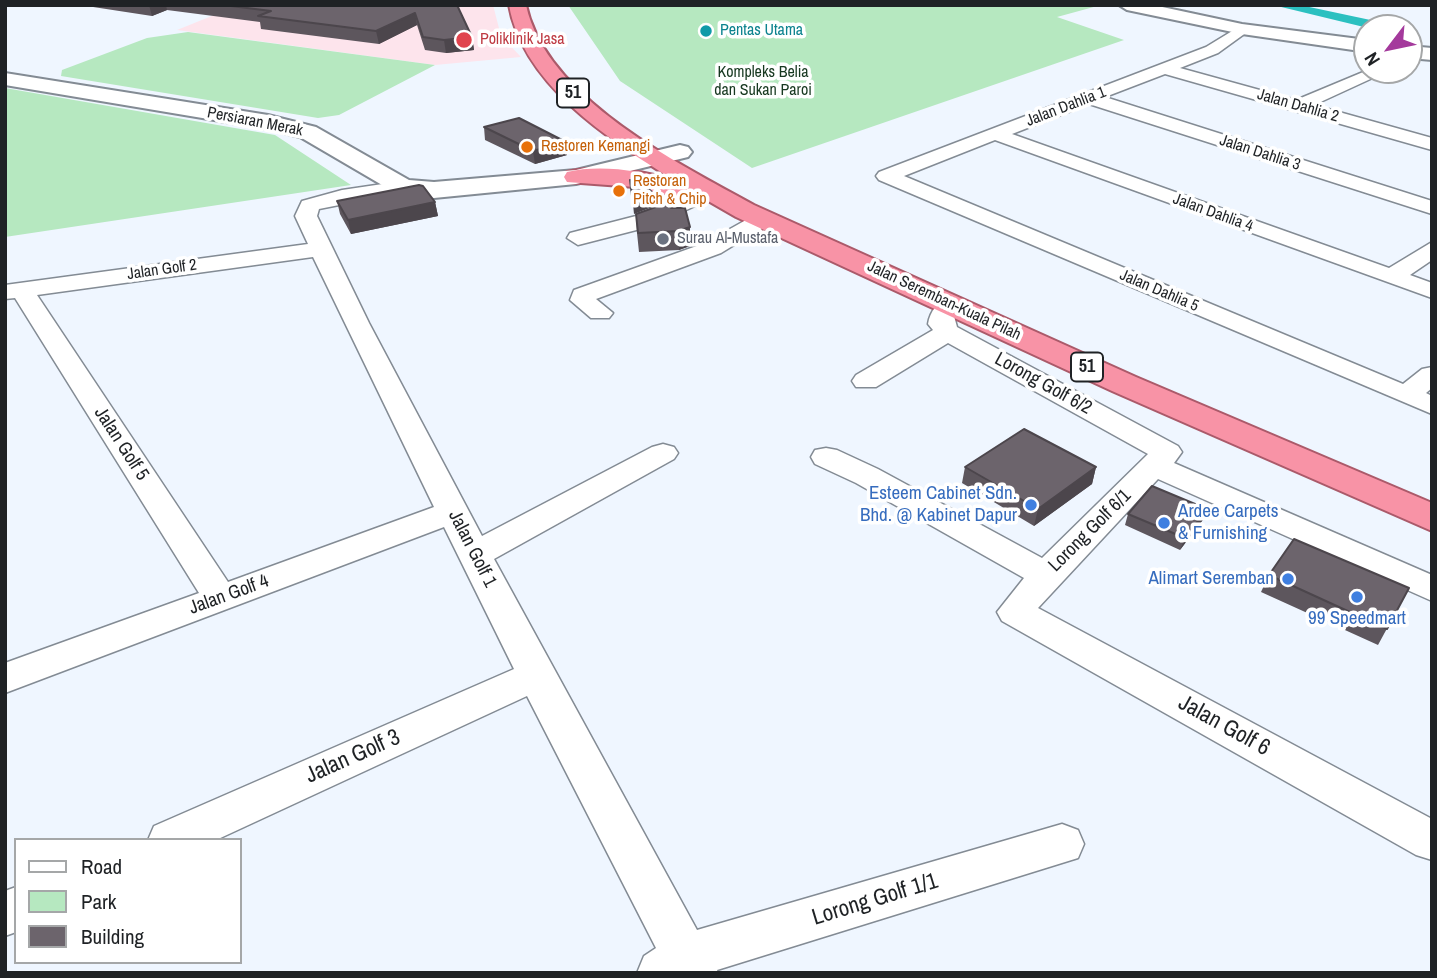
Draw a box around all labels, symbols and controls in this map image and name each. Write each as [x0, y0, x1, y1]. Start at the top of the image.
north arrow [1353, 14, 1423, 84]
place label: Pentas Utama [720, 21, 803, 41]
marker: Pentas Utama [698, 23, 714, 39]
marker: Poliklinik Jasa [454, 30, 474, 50]
place label: Poliklinik Jasa [480, 30, 565, 50]
text: N [1358, 47, 1386, 71]
park label: Kompleks Belia dan Sukan Paroi [714, 63, 812, 101]
road number: 51 [557, 78, 589, 108]
street label: Jalan Dahlia 1 [1023, 83, 1109, 131]
street label: Jalan Dahlia 2 [1255, 85, 1341, 127]
street label: Persiaran Merak [206, 103, 304, 141]
street label: Jalan Dahlia 3 [1217, 131, 1303, 175]
place label: Restoren Kemangi [541, 137, 650, 157]
marker: Restoren Kemangi [519, 139, 535, 155]
place label: Restoran Pitch & Chip [633, 172, 707, 210]
marker: Restoran Pitch & Chip [611, 183, 627, 199]
street label: Jalan Dahlia 4 [1170, 190, 1256, 236]
place label: Surau Al-Mustafa [677, 229, 778, 249]
marker: Surau Al-Mustafa [655, 231, 671, 247]
street label: Jalan Golf 2 [126, 256, 198, 284]
street label: Jalan Seremban-Kuala Pilah [864, 257, 1024, 345]
street label: Jalan Dahlia 5 [1117, 266, 1201, 316]
street label: Lorong Golf 6/2 [991, 348, 1095, 420]
road number: 51 [1071, 352, 1103, 382]
street label: Jalan Golf 5 [89, 403, 153, 485]
place label: Esteem Cabinet Sdn. Bhd. @ Kabinet Dapur [860, 483, 1017, 527]
street label: Lorong Golf 6/1 [1044, 485, 1136, 577]
marker: Esteem Cabinet Sdn. Bhd. @ Kabinet Dapur [1023, 497, 1039, 513]
place label: Ardee Carpets & Furnishing [1178, 501, 1278, 545]
street label: Jalan Golf 1 [443, 507, 501, 591]
marker: Ardee Carpets & Furnishing [1156, 515, 1172, 531]
place label: Alimart Seremban [1148, 568, 1274, 590]
street label: Jalan Golf 4 [186, 570, 272, 620]
marker: Alimart Seremban [1280, 571, 1296, 587]
marker: 99 Speedmart [1349, 589, 1365, 605]
place label: 99 Speedmart [1308, 608, 1406, 630]
street label: Jalan Golf 6 [1173, 690, 1275, 762]
street label: Jalan Golf 3 [301, 724, 405, 790]
legend [14, 838, 242, 964]
text: Road [81, 852, 122, 881]
street label: Lorong Golf 1/1 [809, 868, 941, 932]
text: Park [81, 887, 116, 916]
text: Building [81, 922, 144, 951]

